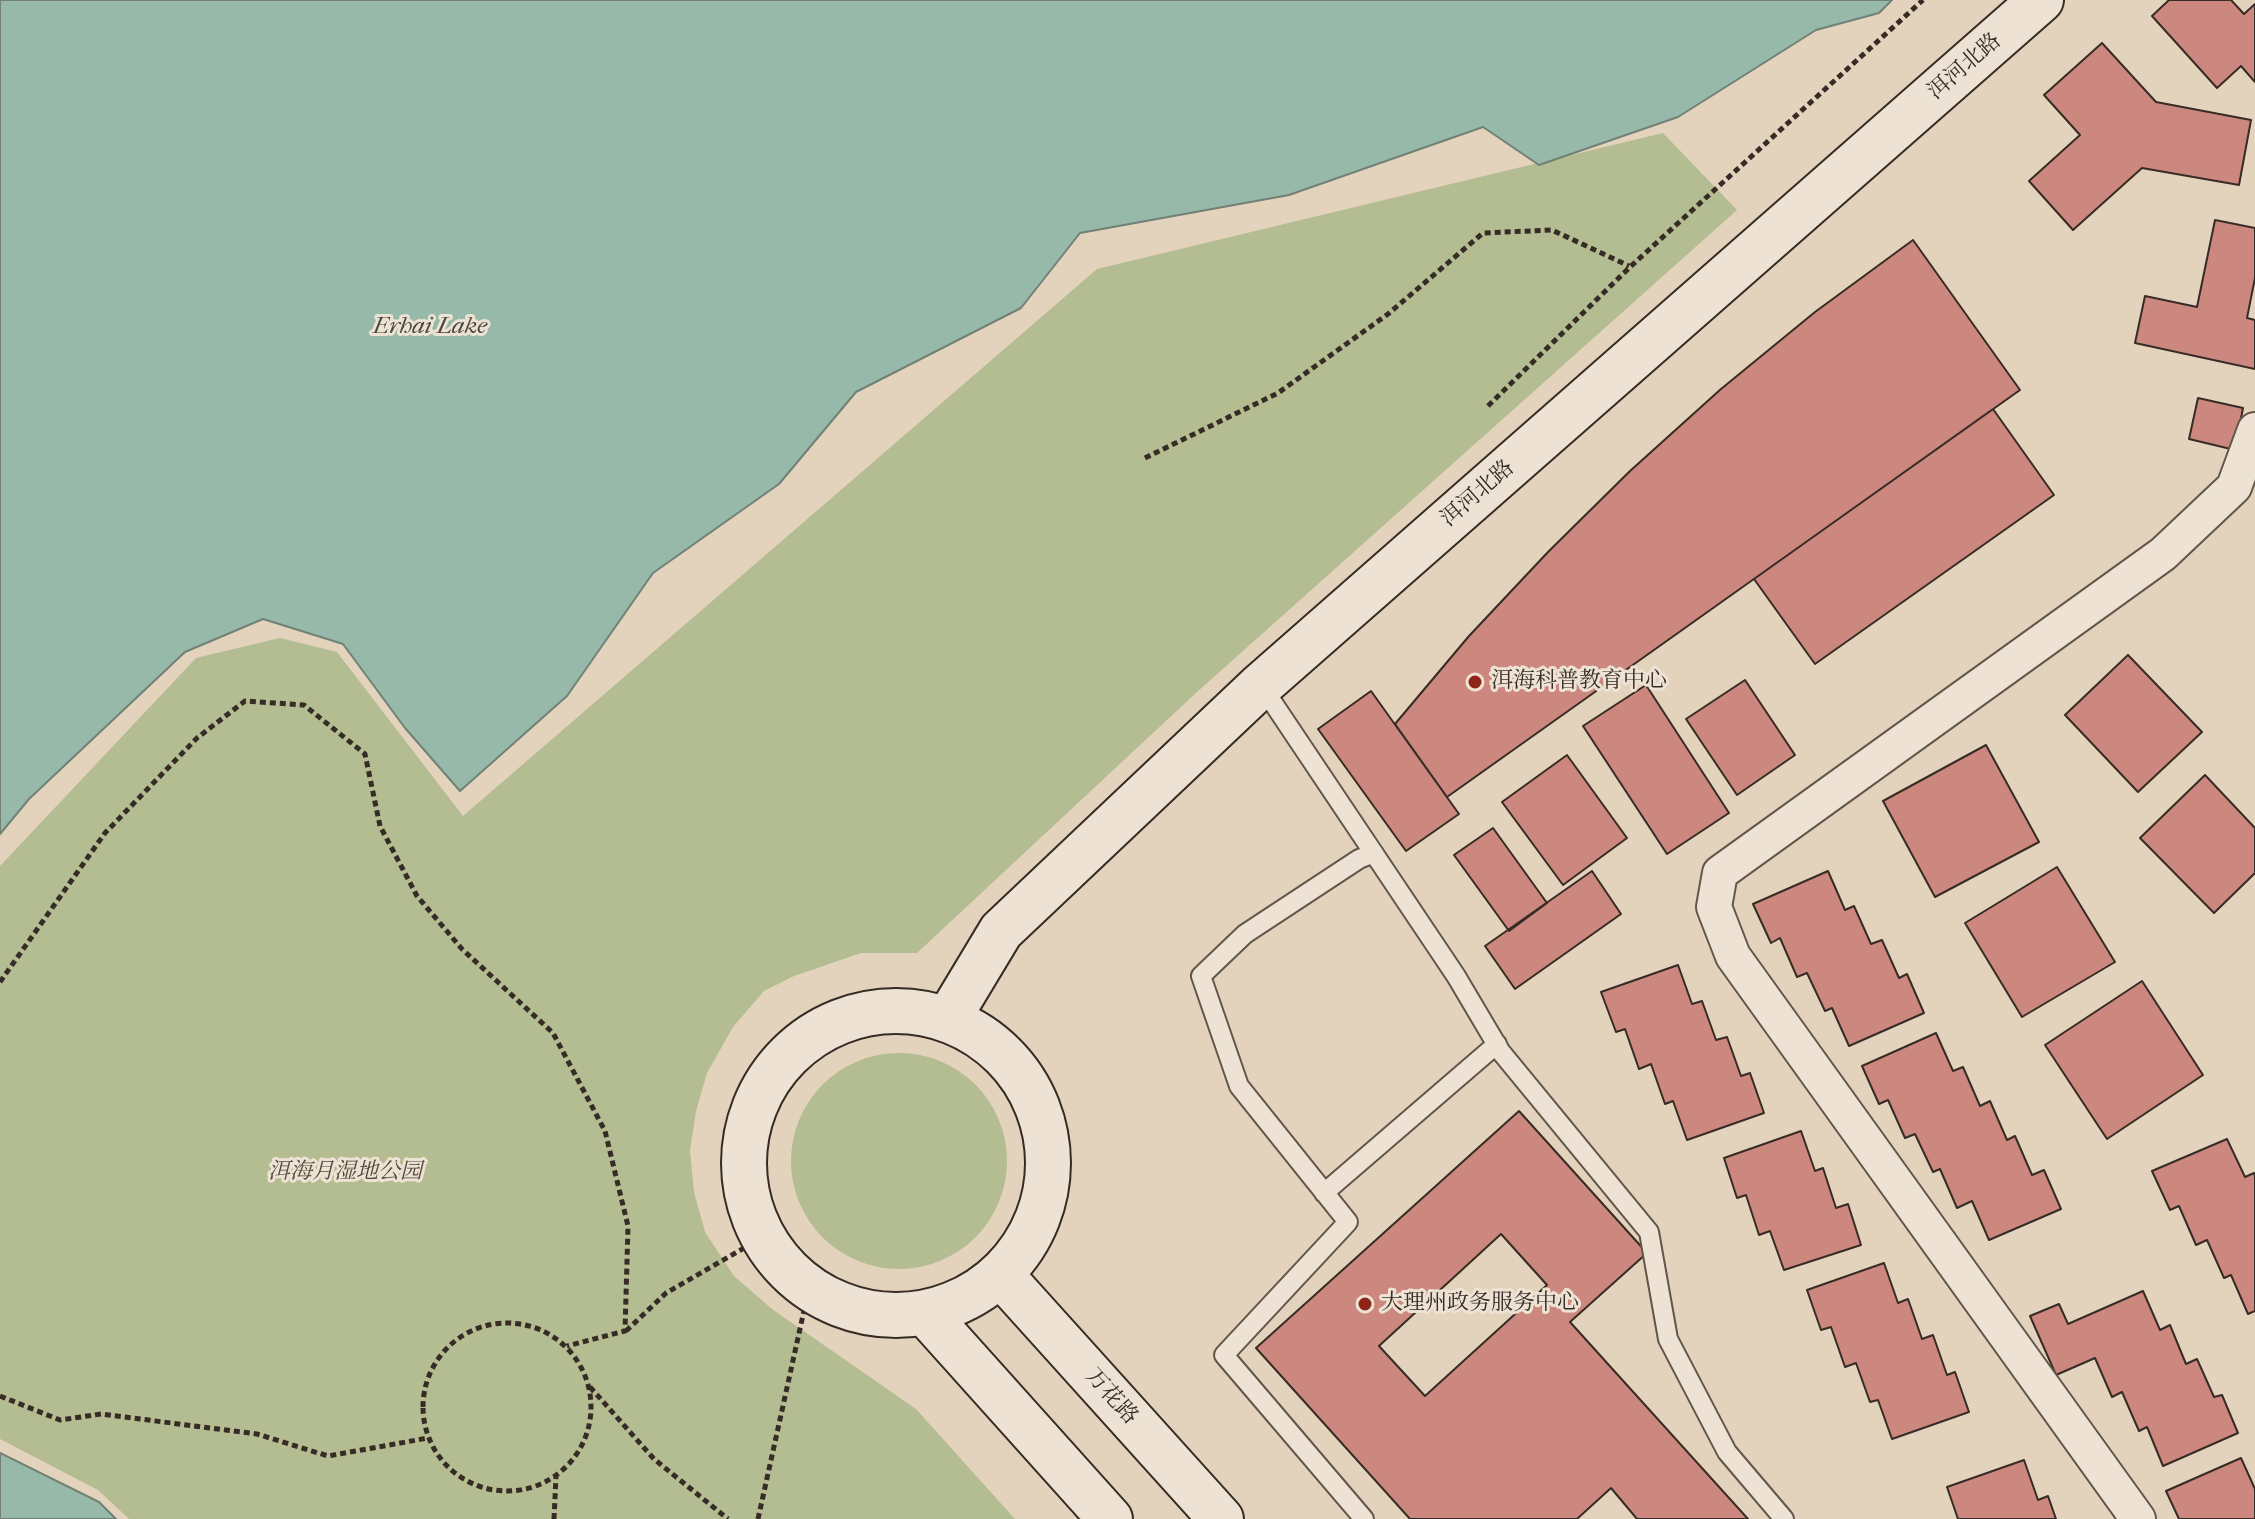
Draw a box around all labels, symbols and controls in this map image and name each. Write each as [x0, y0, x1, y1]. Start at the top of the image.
street label: 洱河北路 [1923, 28, 2007, 106]
water label: Erhai Lake [373, 313, 487, 341]
street label: 洱河北路 [1436, 455, 1520, 533]
place label: 洱海科普教育中心 [1491, 669, 1667, 695]
marker: 洱海科普教育中心 [1466, 673, 1484, 691]
park label: 洱海月湿地公园 [268, 1160, 422, 1186]
place label: 大理州政务服务中心 [1381, 1291, 1579, 1317]
marker: 大理州政务服务中心 [1356, 1295, 1374, 1313]
street label: 万花路 [1079, 1364, 1143, 1430]

